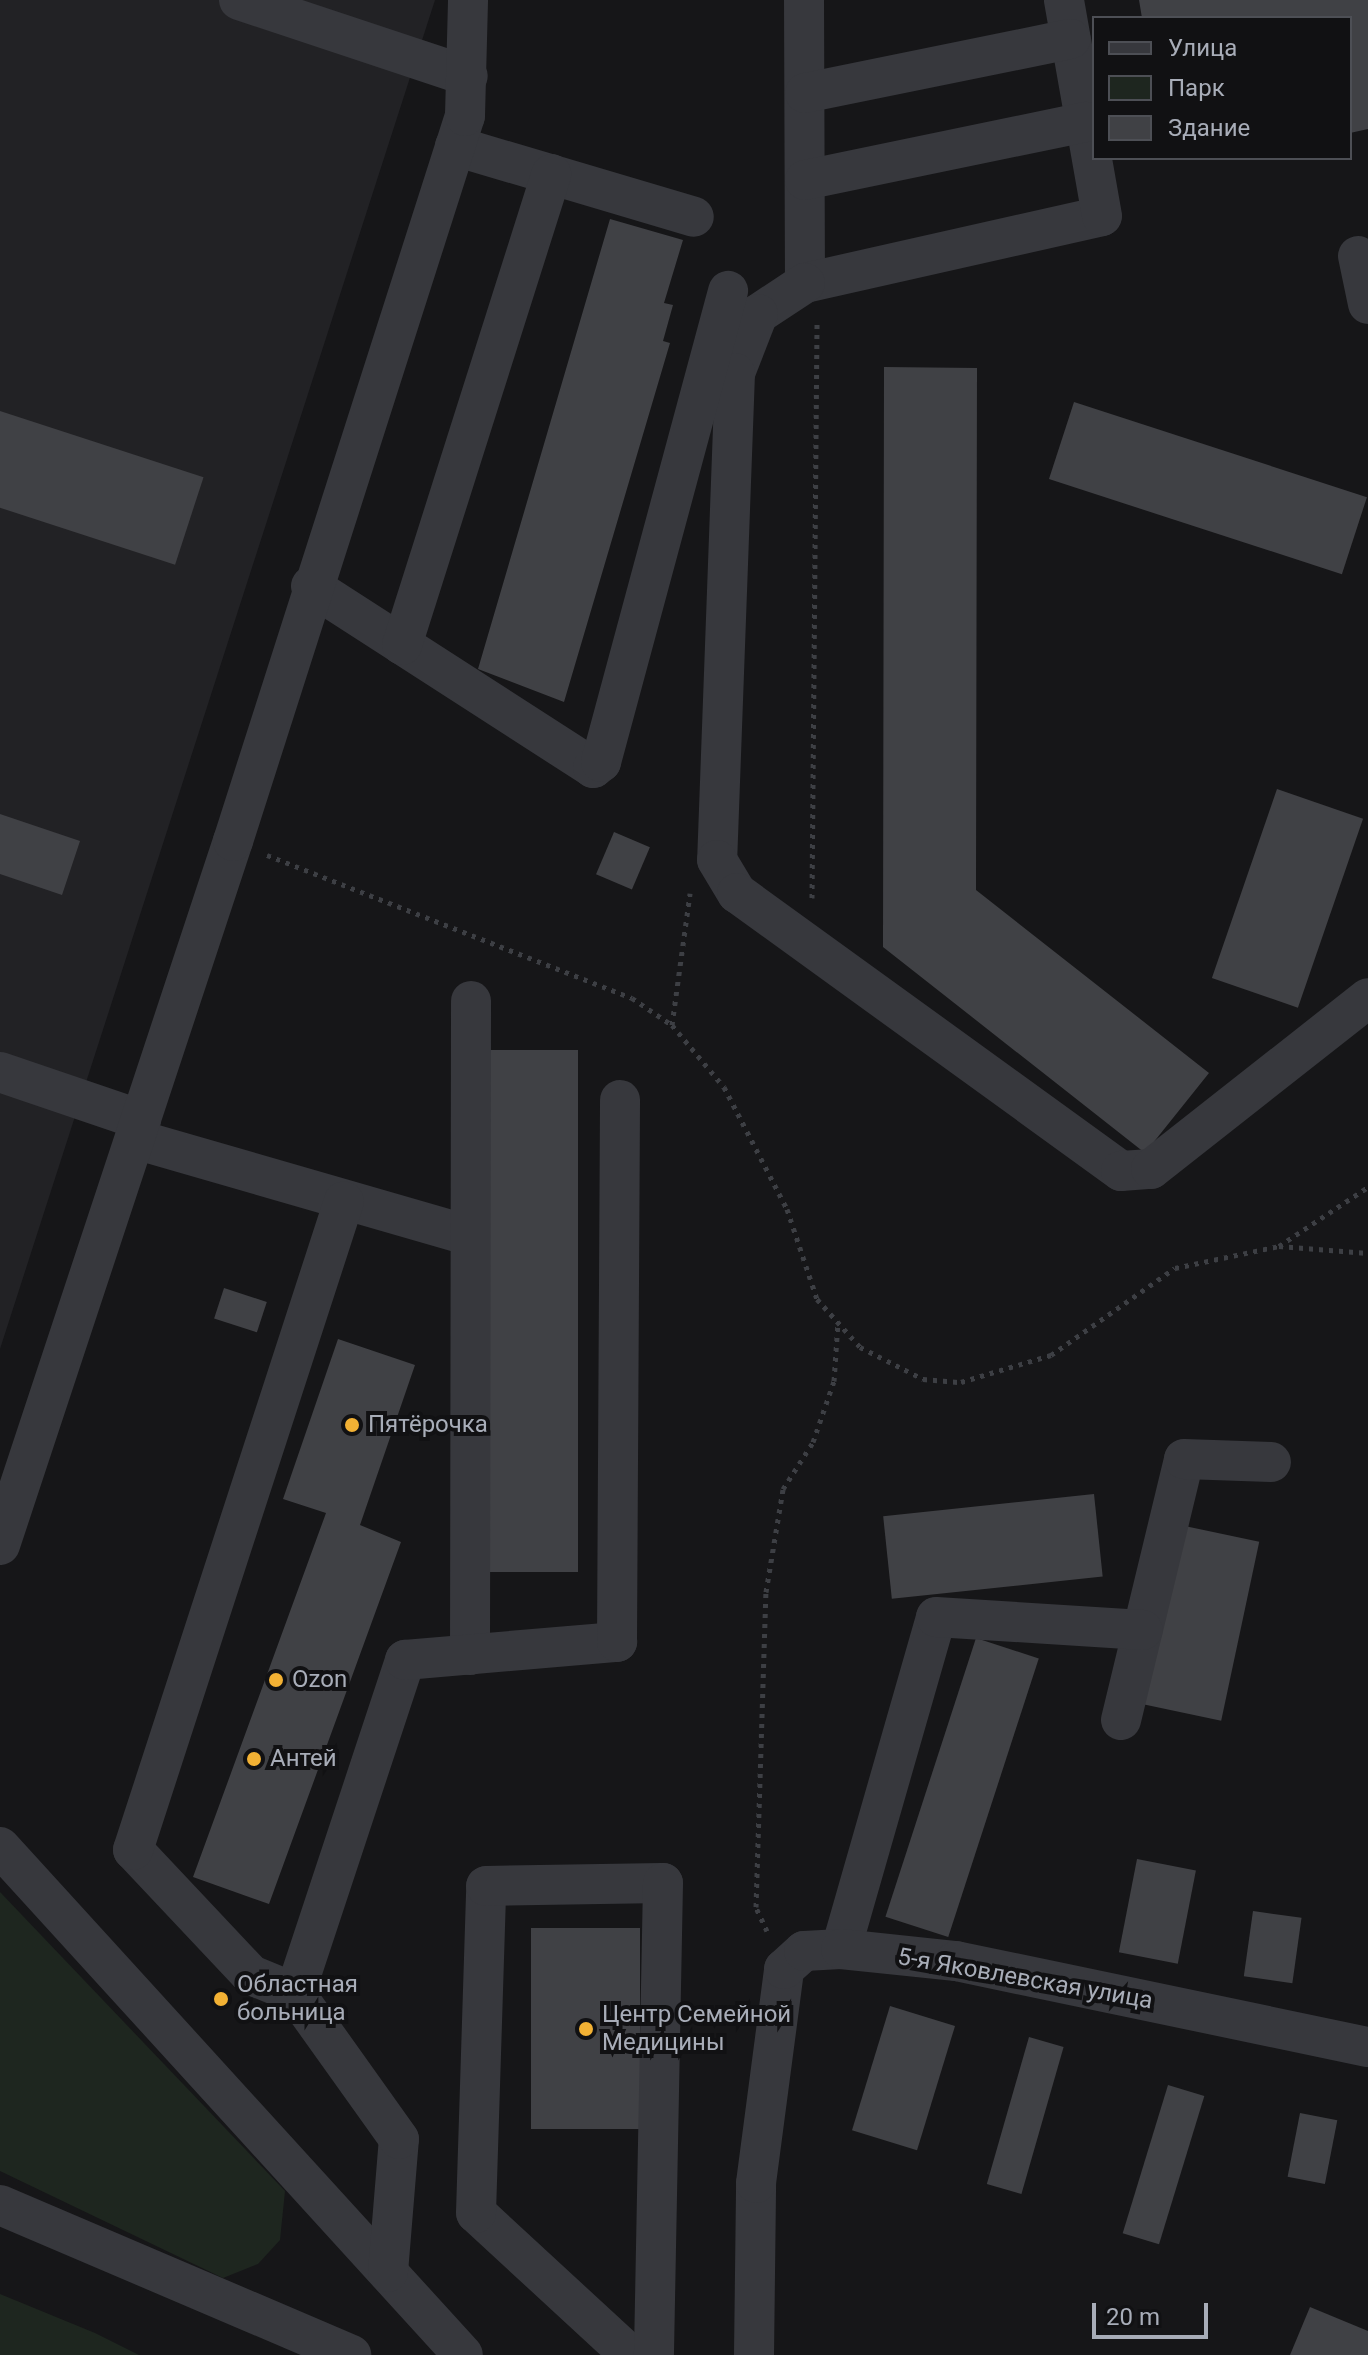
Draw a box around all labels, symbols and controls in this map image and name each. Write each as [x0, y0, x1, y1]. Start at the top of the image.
legend [1092, 16, 1352, 160]
text: Улица [1168, 34, 1237, 62]
text: Парк [1168, 74, 1225, 102]
text: Здание [1168, 114, 1250, 142]
place label: Пятёрочка [368, 1411, 488, 1439]
marker: Пятёрочка [343, 1416, 361, 1434]
place label: Ozon [292, 1666, 347, 1694]
marker: Ozon [267, 1671, 285, 1689]
place label: Антей [270, 1745, 337, 1773]
marker: Антей [245, 1750, 263, 1768]
street label: 5-я Яковлевская улица [895, 1942, 1155, 2016]
place label: Областная больница [237, 1971, 358, 2027]
marker: Областная больница [212, 1990, 230, 2008]
place label: Центр Семейной Медицины [602, 2001, 791, 2057]
marker: Центр Семейной Медицины [577, 2020, 595, 2038]
scale bar [1096, 2287, 1212, 2337]
text: 20 m [1106, 2303, 1160, 2331]

